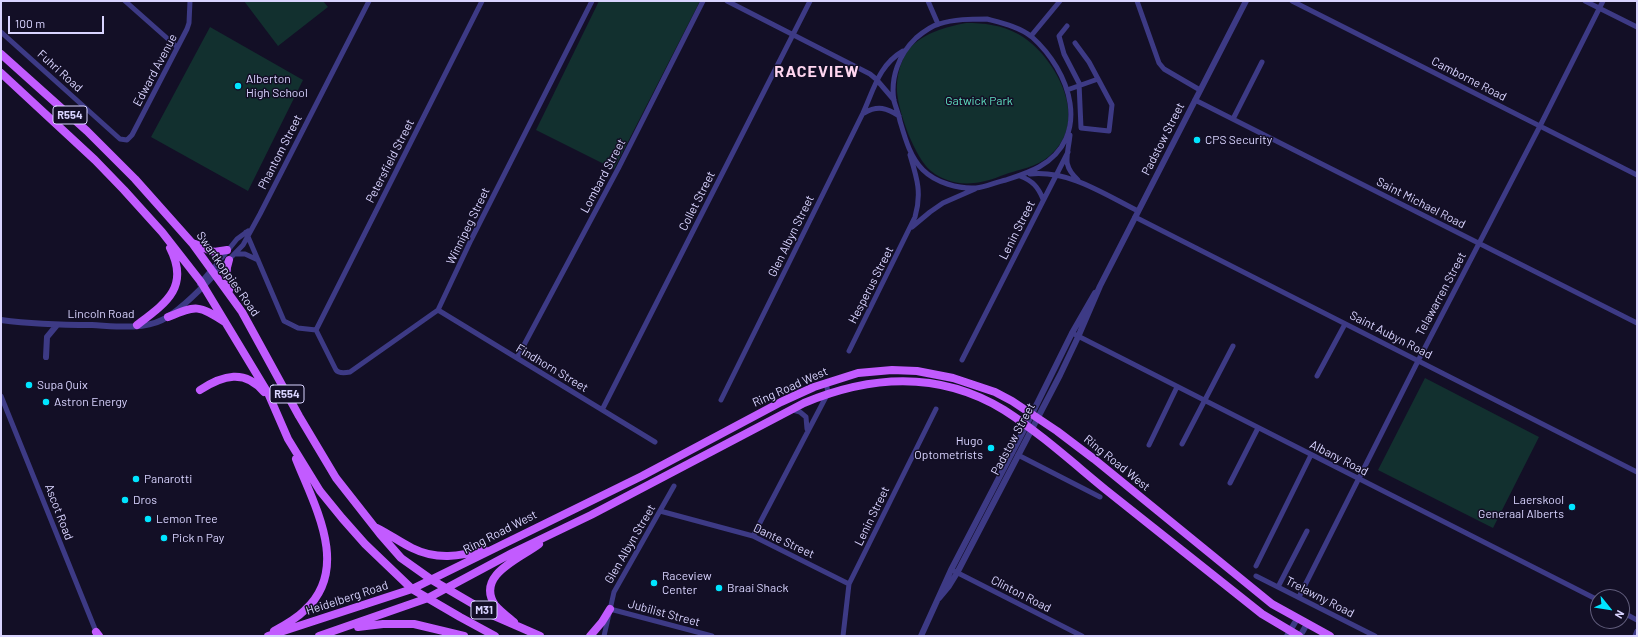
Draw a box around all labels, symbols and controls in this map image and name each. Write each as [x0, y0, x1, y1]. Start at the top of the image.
scale bar [10, 8, 106, 34]
text: 100 m [15, 16, 45, 30]
street label: Edward Avenue [130, 31, 180, 109]
street label: Fuhri Road [34, 47, 86, 95]
street label: Camborne Road [1429, 54, 1509, 104]
district label: RACEVIEW [774, 62, 860, 82]
place label: Alberton High School [246, 72, 308, 100]
marker: Alberton High School [233, 81, 243, 91]
park label: Gatwick Park [945, 94, 1013, 108]
street label: Padstow Street [1138, 100, 1188, 178]
road number: R554 [53, 106, 87, 124]
street label: Phantom Street [255, 112, 305, 192]
street label: Petersfield Street [363, 117, 417, 205]
place label: CPS Security [1205, 133, 1272, 147]
marker: CPS Security [1192, 135, 1202, 145]
street label: Lombard Street [577, 136, 629, 216]
street label: Collet Street [676, 169, 718, 233]
street label: Saint Michael Road [1374, 174, 1468, 232]
street label: Winnipeg Street [443, 185, 493, 267]
street label: Glen Albyn Street [765, 193, 817, 279]
street label: Lenin Street [996, 198, 1038, 262]
street label: Swartkoppies Road [193, 229, 263, 319]
street label: Hesperus Street [845, 244, 897, 326]
street label: Telawarren Street [1413, 250, 1469, 338]
street label: Lincoln Road [67, 307, 135, 321]
street label: Saint Aubyn Road [1347, 308, 1435, 362]
street label: Findhorn Street [513, 341, 591, 395]
street label: Ring Road West [750, 364, 830, 410]
place label: Supa Quix [37, 378, 88, 392]
marker: Supa Quix [24, 380, 34, 390]
road number: R554 [270, 385, 304, 403]
place label: Astron Energy [54, 395, 127, 409]
marker: Astron Energy [41, 397, 51, 407]
street label: Padstow Street [988, 400, 1038, 478]
street label: Ring Road West [1081, 432, 1153, 494]
place label: Hugo Optometrists [914, 434, 983, 462]
street label: Albany Road [1307, 437, 1371, 479]
marker: Hugo Optometrists [986, 443, 996, 453]
place label: Panarotti [144, 472, 192, 486]
marker: Panarotti [131, 474, 141, 484]
street label: Ascot Road [42, 482, 76, 542]
street label: Lenin Street [851, 484, 893, 548]
place label: Dros [133, 493, 157, 507]
place label: Laerskool Generaal Alberts [1478, 493, 1564, 521]
marker: Dros [120, 495, 130, 505]
street label: Glen Albyn Street [602, 502, 658, 586]
marker: Laerskool Generaal Alberts [1567, 502, 1577, 512]
street label: Ring Road West [461, 507, 539, 557]
place label: Lemon Tree [156, 512, 218, 526]
marker: Lemon Tree [143, 514, 153, 524]
street label: Dante Street [751, 521, 817, 561]
place label: Pick n Pay [172, 531, 224, 545]
marker: Pick n Pay [159, 533, 169, 543]
place label: Raceview Center [662, 569, 712, 597]
street label: Clinton Road [988, 573, 1054, 615]
street label: Trelawny Road [1283, 574, 1357, 620]
street label: Heidelberg Road [304, 578, 390, 618]
marker: Raceview Center [649, 578, 659, 588]
place label: Braai Shack [727, 581, 788, 595]
marker: Braai Shack [714, 583, 724, 593]
north arrow [1590, 589, 1630, 629]
street label: Jubilist Street [626, 596, 702, 630]
road number: M31 [471, 601, 497, 619]
text: N [1613, 608, 1627, 621]

